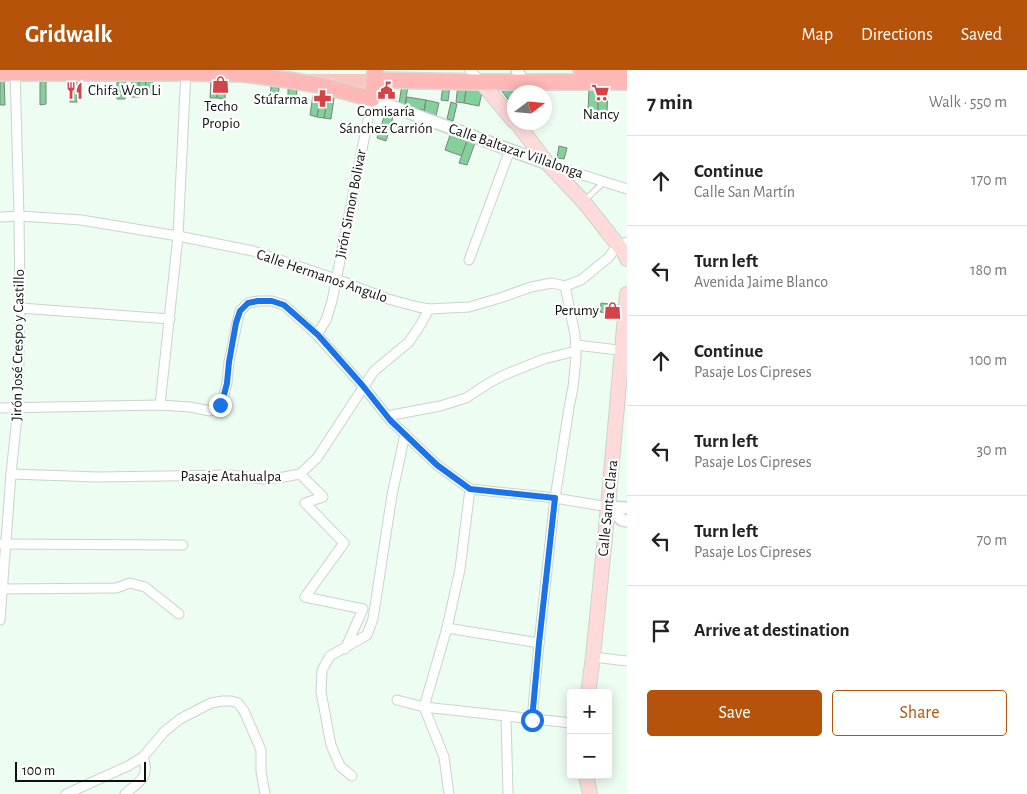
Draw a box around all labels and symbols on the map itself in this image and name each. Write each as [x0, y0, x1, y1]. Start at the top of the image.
shop icon: Techo Propio [211, 75, 231, 95]
restaurant icon: Chifa Won Li [64, 80, 84, 100]
public building icon: Comisaría Sánchez Carrión [376, 80, 396, 100]
place label: Chifa Won Li [88, 83, 161, 98]
supermarket icon: Nancy [591, 83, 611, 103]
north arrow [507, 85, 552, 130]
pharmacy icon: Stúfarma [312, 89, 332, 109]
place label: Stúfarma [254, 92, 308, 107]
place label: Techo Propio [202, 99, 240, 131]
place label: Comisaría Sánchez Carrión [339, 104, 433, 136]
place label: Nancy [583, 107, 620, 122]
street label: Calle Baltazar Villalonga [447, 121, 585, 181]
street label: Jirón Simon Bolivar [333, 148, 369, 260]
street label: Calle Hermanos Angulo [255, 247, 389, 305]
street label: Jirón José Crespo y Castillo [9, 269, 27, 421]
shop icon: Perumy [603, 300, 623, 320]
place label: Perumy [554, 303, 600, 318]
route end [209, 394, 232, 417]
street label: Calle Santa Clara [595, 459, 621, 557]
street label: Pasaje Atahualpa [181, 469, 282, 484]
route start [521, 709, 544, 732]
scale bar [15, 759, 146, 782]

